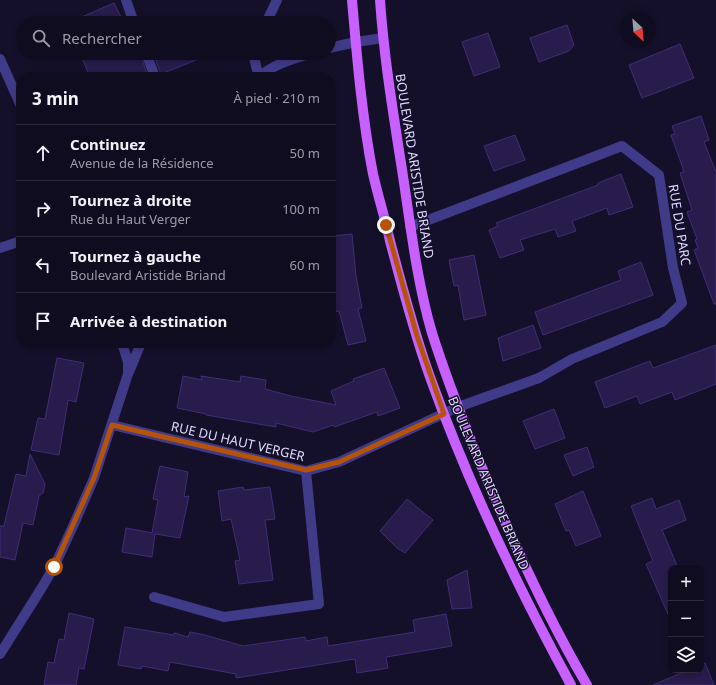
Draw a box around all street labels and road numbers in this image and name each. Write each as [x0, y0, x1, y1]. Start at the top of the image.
street label: BOULEVARD ARISTIDE BRIAND [391, 72, 439, 260]
street label: RUE DU PARC [665, 183, 695, 267]
street label: BOULEVARD ARISTIDE BRIAND [444, 393, 534, 573]
street label: RUE DU HAUT VERGER [169, 417, 307, 465]

